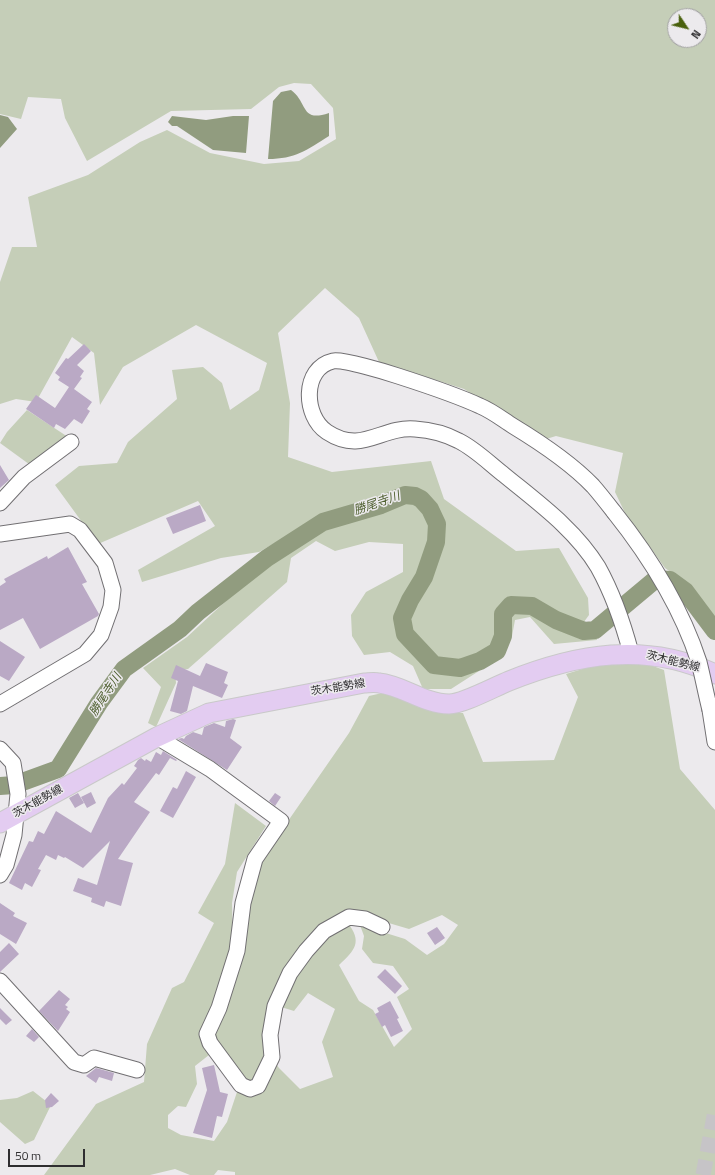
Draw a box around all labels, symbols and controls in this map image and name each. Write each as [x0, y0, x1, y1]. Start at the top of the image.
north arrow [667, 8, 707, 48]
text: N [687, 27, 705, 42]
water label: 勝尾寺川 [352, 489, 402, 519]
street label: 茨木能勢線 [645, 649, 701, 675]
water label: 勝尾寺川 [87, 671, 125, 719]
street label: 茨木能勢線 [310, 677, 366, 699]
street label: 茨木能勢線 [11, 783, 65, 821]
scale bar [10, 1141, 87, 1167]
text: 50 m [15, 1146, 41, 1165]

